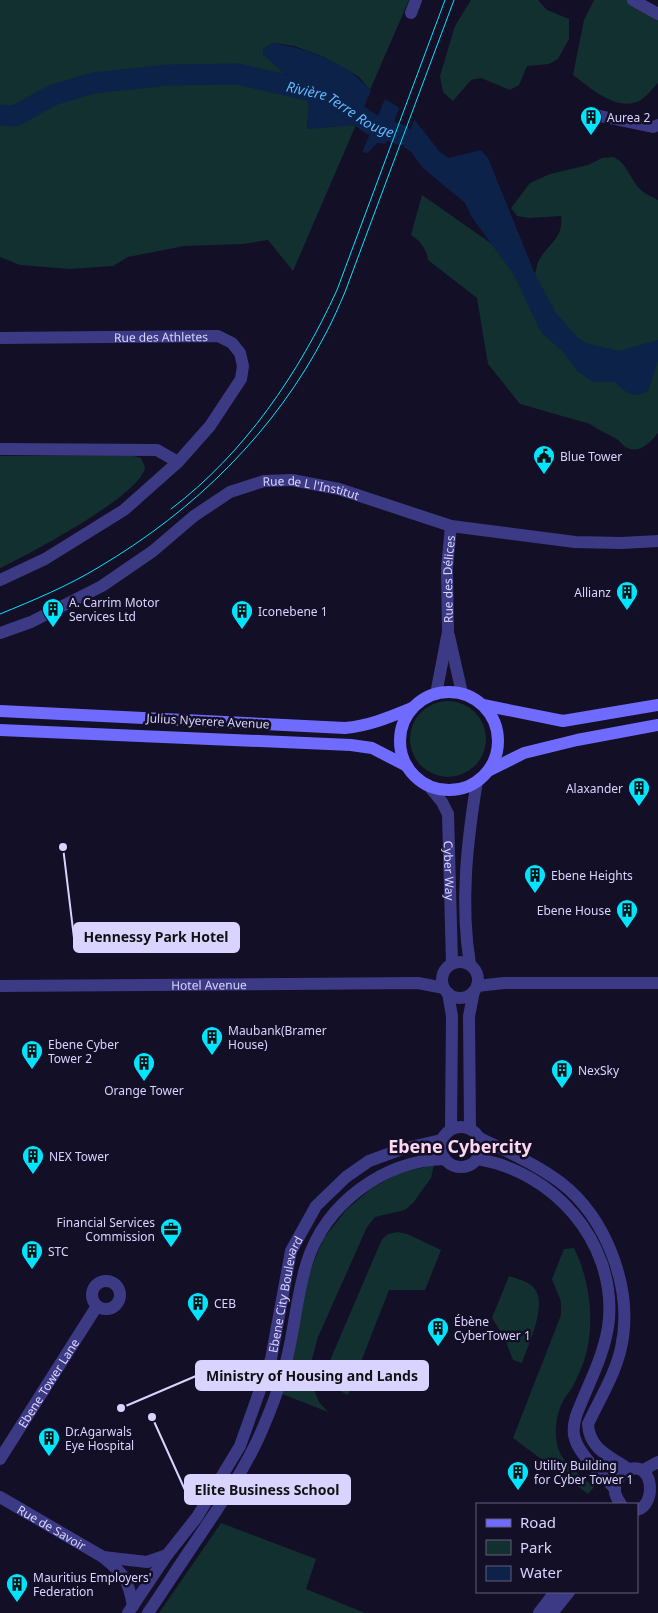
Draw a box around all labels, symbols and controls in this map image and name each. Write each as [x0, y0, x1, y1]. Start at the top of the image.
water label: Rivière Terre Rouge [285, 76, 397, 141]
building icon: Aurea 2 [579, 105, 603, 136]
place label: Aurea 2 [607, 109, 650, 126]
street label: Rue des Athletes [114, 328, 208, 345]
public building icon: Blue Tower [532, 444, 556, 475]
place label: Blue Tower [560, 448, 622, 465]
street label: Rue de L l'Institut [262, 471, 362, 504]
street label: Rue des Délices [438, 534, 459, 623]
building icon: Allianz [615, 580, 639, 611]
place label: Allianz [574, 584, 611, 601]
place label: A. Carrim Motor Services Ltd [69, 594, 159, 625]
building icon: A. Carrim Motor Services Ltd [41, 597, 65, 628]
building icon: Iconebene 1 [230, 599, 254, 630]
place label: Iconebene 1 [258, 603, 328, 620]
street label: Julius Nyerere Avenue [145, 709, 270, 733]
building icon: Alaxander [627, 776, 651, 807]
place label: Alaxander [566, 780, 623, 797]
street label: Cyber Way [440, 840, 459, 902]
building icon: Ebene Heights [523, 863, 547, 894]
place label: Ebene Heights [551, 867, 633, 884]
building icon: Ebene House [615, 898, 639, 929]
place label: Ebene House [537, 902, 611, 919]
callout: Hennessy Park Hotel [74, 923, 239, 952]
text: Hennessy Park Hotel [83, 927, 229, 946]
street label: Hotel Avenue [171, 976, 247, 993]
place label: Maubank(Bramer House) [228, 1022, 327, 1053]
building icon: Maubank(Bramer House) [200, 1025, 224, 1056]
place label: Ebene Cyber Tower 2 [48, 1036, 119, 1067]
building icon: Ebene Cyber Tower 2 [20, 1039, 44, 1070]
building icon: Orange Tower [132, 1051, 156, 1082]
building icon: NexSky [550, 1058, 574, 1089]
place label: NexSky [578, 1062, 620, 1079]
place label: Orange Tower [104, 1082, 184, 1099]
district label: Ebene Cybercity [388, 1134, 533, 1158]
building icon: NEX Tower [21, 1144, 45, 1175]
place label: NEX Tower [49, 1148, 109, 1165]
place label: Financial Services Commission [57, 1214, 155, 1245]
office icon: Financial Services Commission [159, 1217, 183, 1248]
street label: Ebene City Boulevard [264, 1233, 306, 1354]
building icon: STC [20, 1239, 44, 1270]
place label: STC [48, 1243, 69, 1260]
building icon: CEB [186, 1291, 210, 1322]
place label: CEB [214, 1295, 236, 1312]
place label: Ébène CyberTower 1 [454, 1313, 531, 1344]
building icon: Ébène CyberTower 1 [426, 1316, 450, 1347]
street label: Ebene Tower Lane [14, 1335, 83, 1431]
callout: Ministry of Housing and Lands [196, 1361, 428, 1390]
text: Ministry of Housing and Lands [206, 1366, 418, 1385]
place label: Dr.Agarwals Eye Hospital [65, 1423, 134, 1454]
building icon: Dr.Agarwals Eye Hospital [37, 1426, 61, 1457]
place label: Utility Building for Cyber Tower 1 [534, 1457, 633, 1488]
building icon: Utility Building for Cyber Tower 1 [506, 1460, 530, 1491]
callout: Elite Business School [185, 1475, 350, 1504]
text: Elite Business School [195, 1480, 339, 1499]
street label: Rue de Savoir [14, 1501, 89, 1554]
legend [476, 1503, 638, 1593]
text: Road [520, 1512, 556, 1532]
text: Park [520, 1537, 552, 1557]
text: Water [520, 1562, 562, 1582]
place label: Mauritius Employers' Federation [33, 1569, 151, 1600]
building icon: Mauritius Employers' Federation [5, 1572, 29, 1603]

